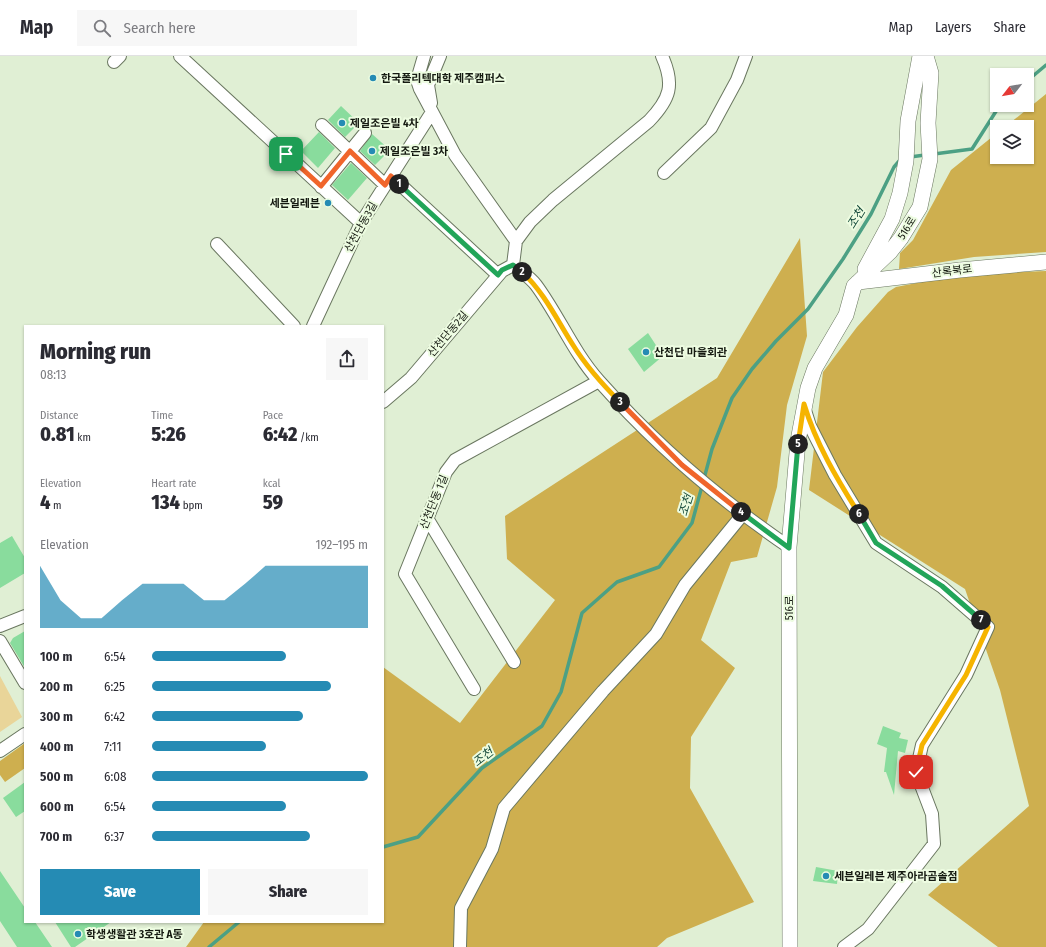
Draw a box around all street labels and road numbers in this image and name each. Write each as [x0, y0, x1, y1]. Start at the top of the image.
street label: 산천단동3길 [342, 200, 380, 254]
street label: 516로 [895, 214, 919, 242]
street label: 산록북로 [931, 262, 973, 280]
street label: 산천단동2길 [425, 309, 471, 359]
street label: 산천단동 1길 [417, 473, 451, 531]
street label: 516로 [783, 596, 796, 620]

